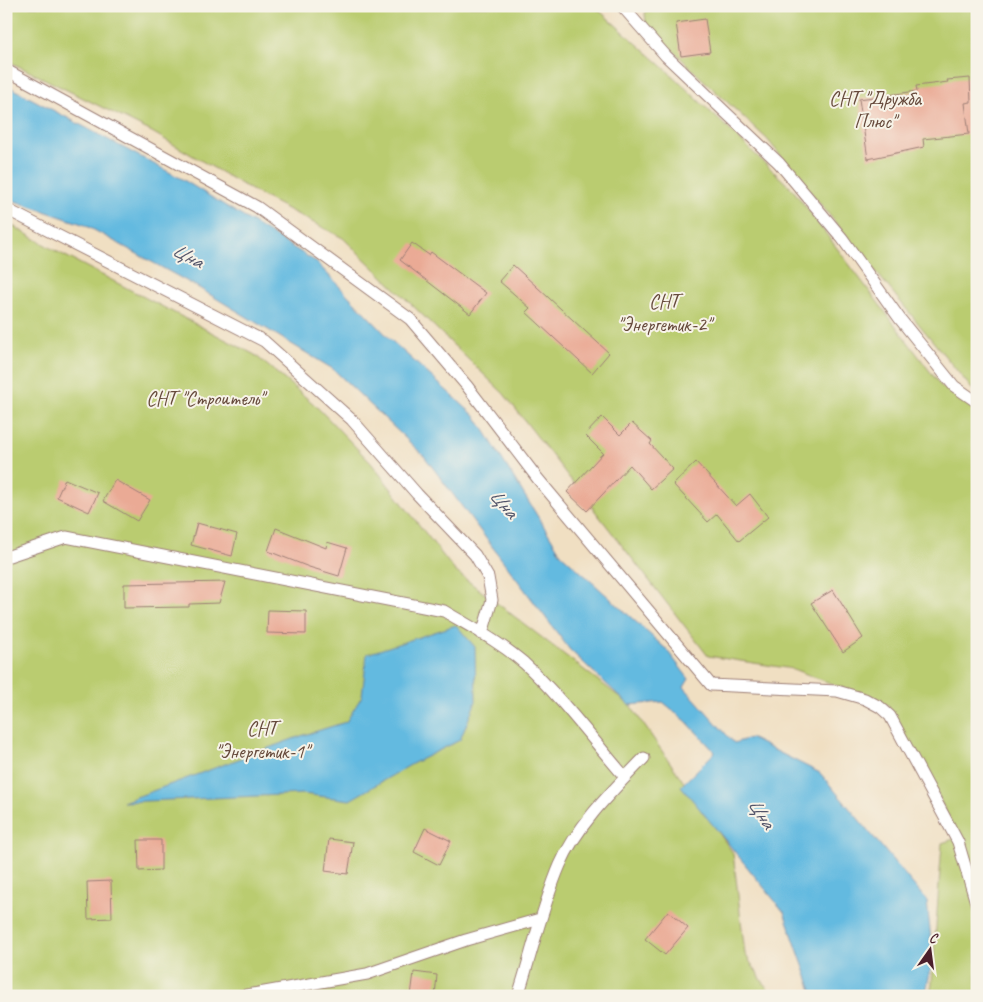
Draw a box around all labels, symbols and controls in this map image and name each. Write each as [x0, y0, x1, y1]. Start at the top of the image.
park label: СНТ "Дружба Плюс" [829, 86, 923, 134]
water label: Цна [168, 236, 210, 275]
park label: СНТ "Энергетик-2" [617, 289, 715, 337]
park label: СНТ "Строитель" [146, 386, 268, 411]
water label: Цна [484, 483, 525, 525]
park label: СНТ "Энергетик-1" [215, 716, 313, 764]
water label: Цна [743, 793, 782, 835]
north arrow [906, 924, 956, 974]
text: С [928, 929, 940, 947]

